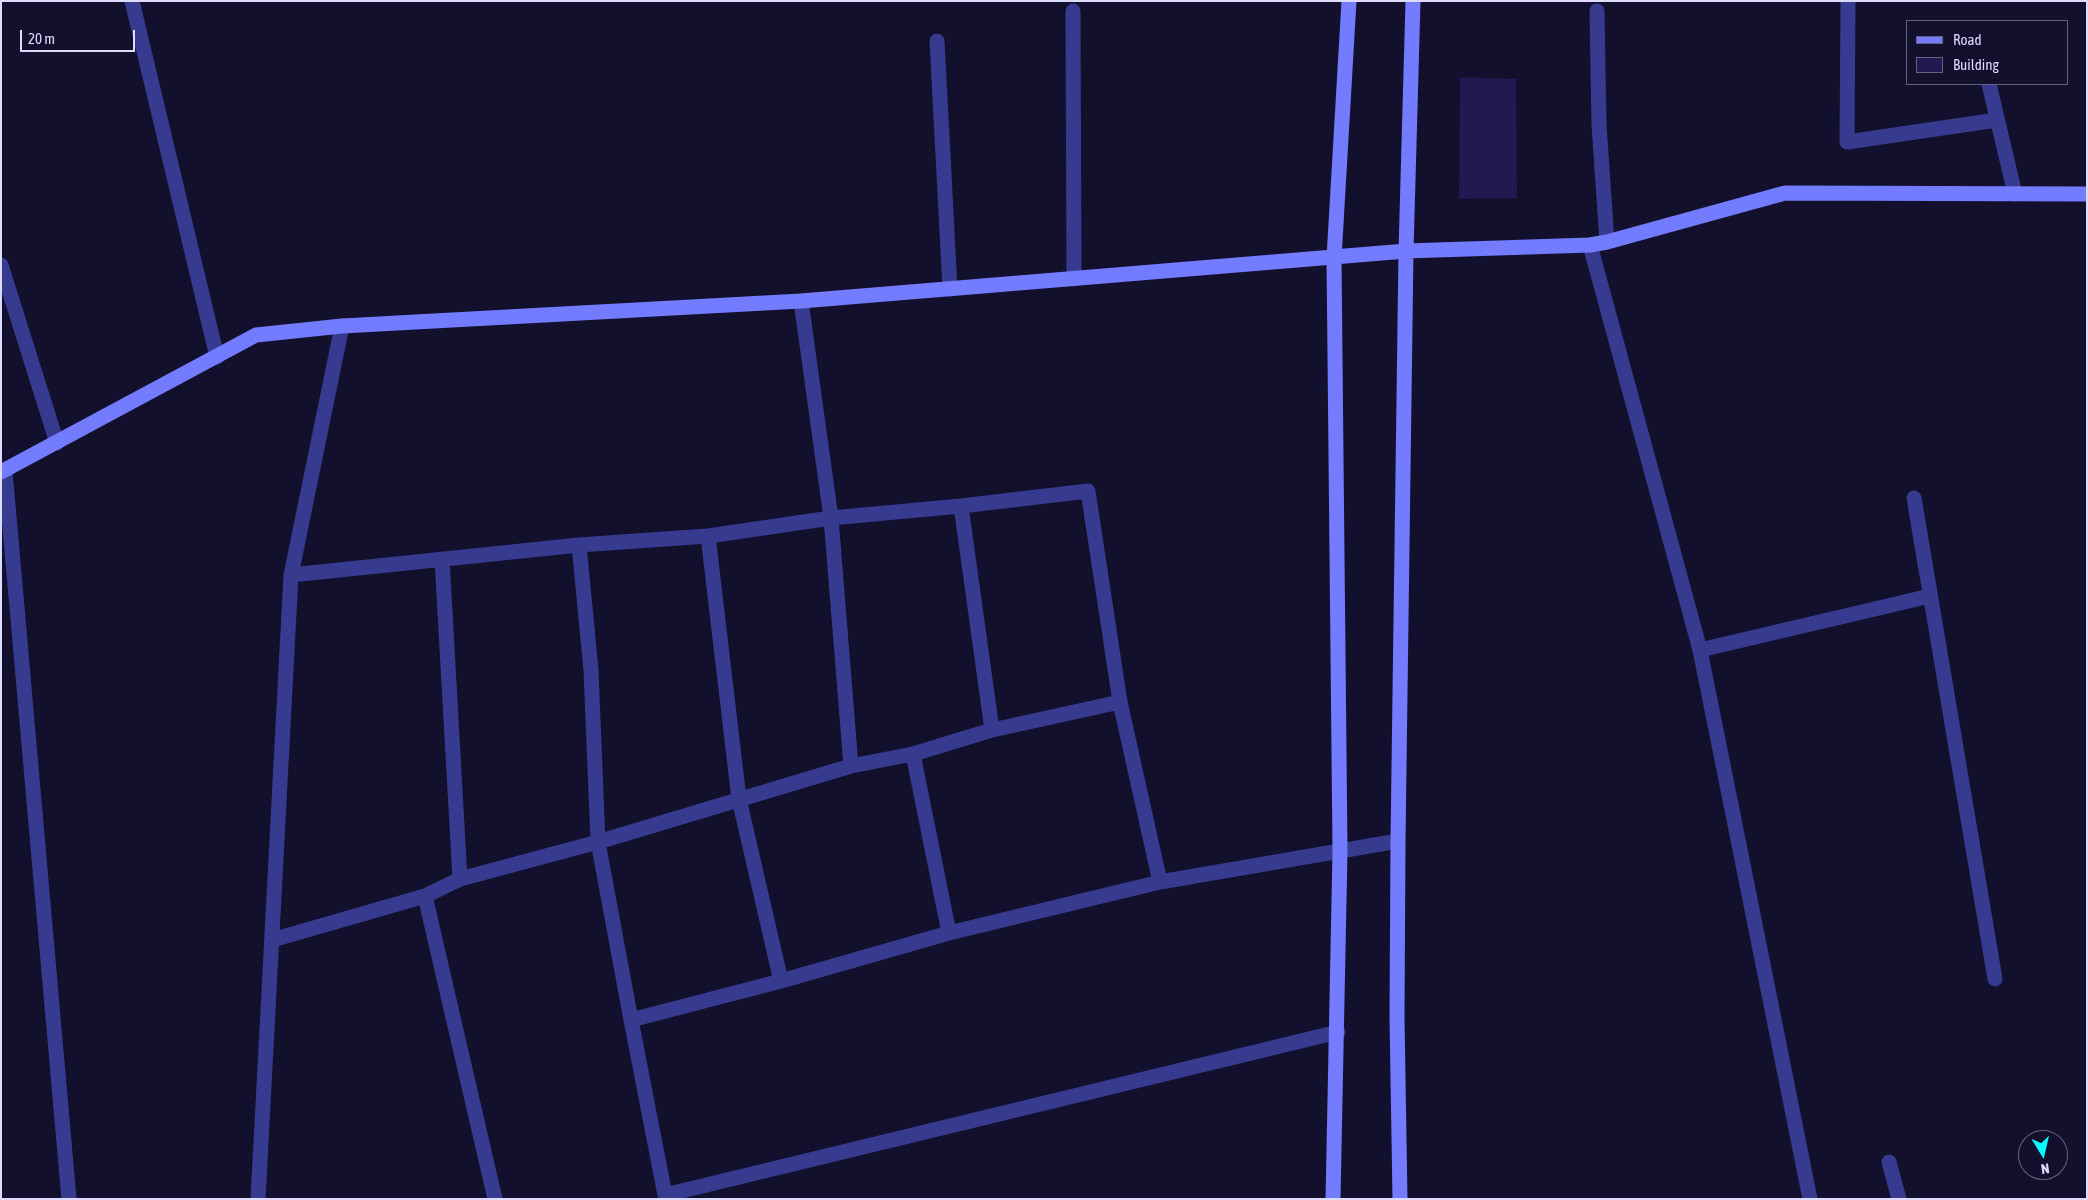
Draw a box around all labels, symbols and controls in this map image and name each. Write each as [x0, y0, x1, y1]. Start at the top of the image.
scale bar [22, 20, 138, 52]
legend [1906, 20, 2068, 85]
text: 20 m [28, 30, 55, 47]
text: Road [1953, 31, 1982, 48]
text: Building [1953, 56, 1999, 73]
north arrow [2018, 1130, 2068, 1180]
text: N [2040, 1160, 2051, 1177]

